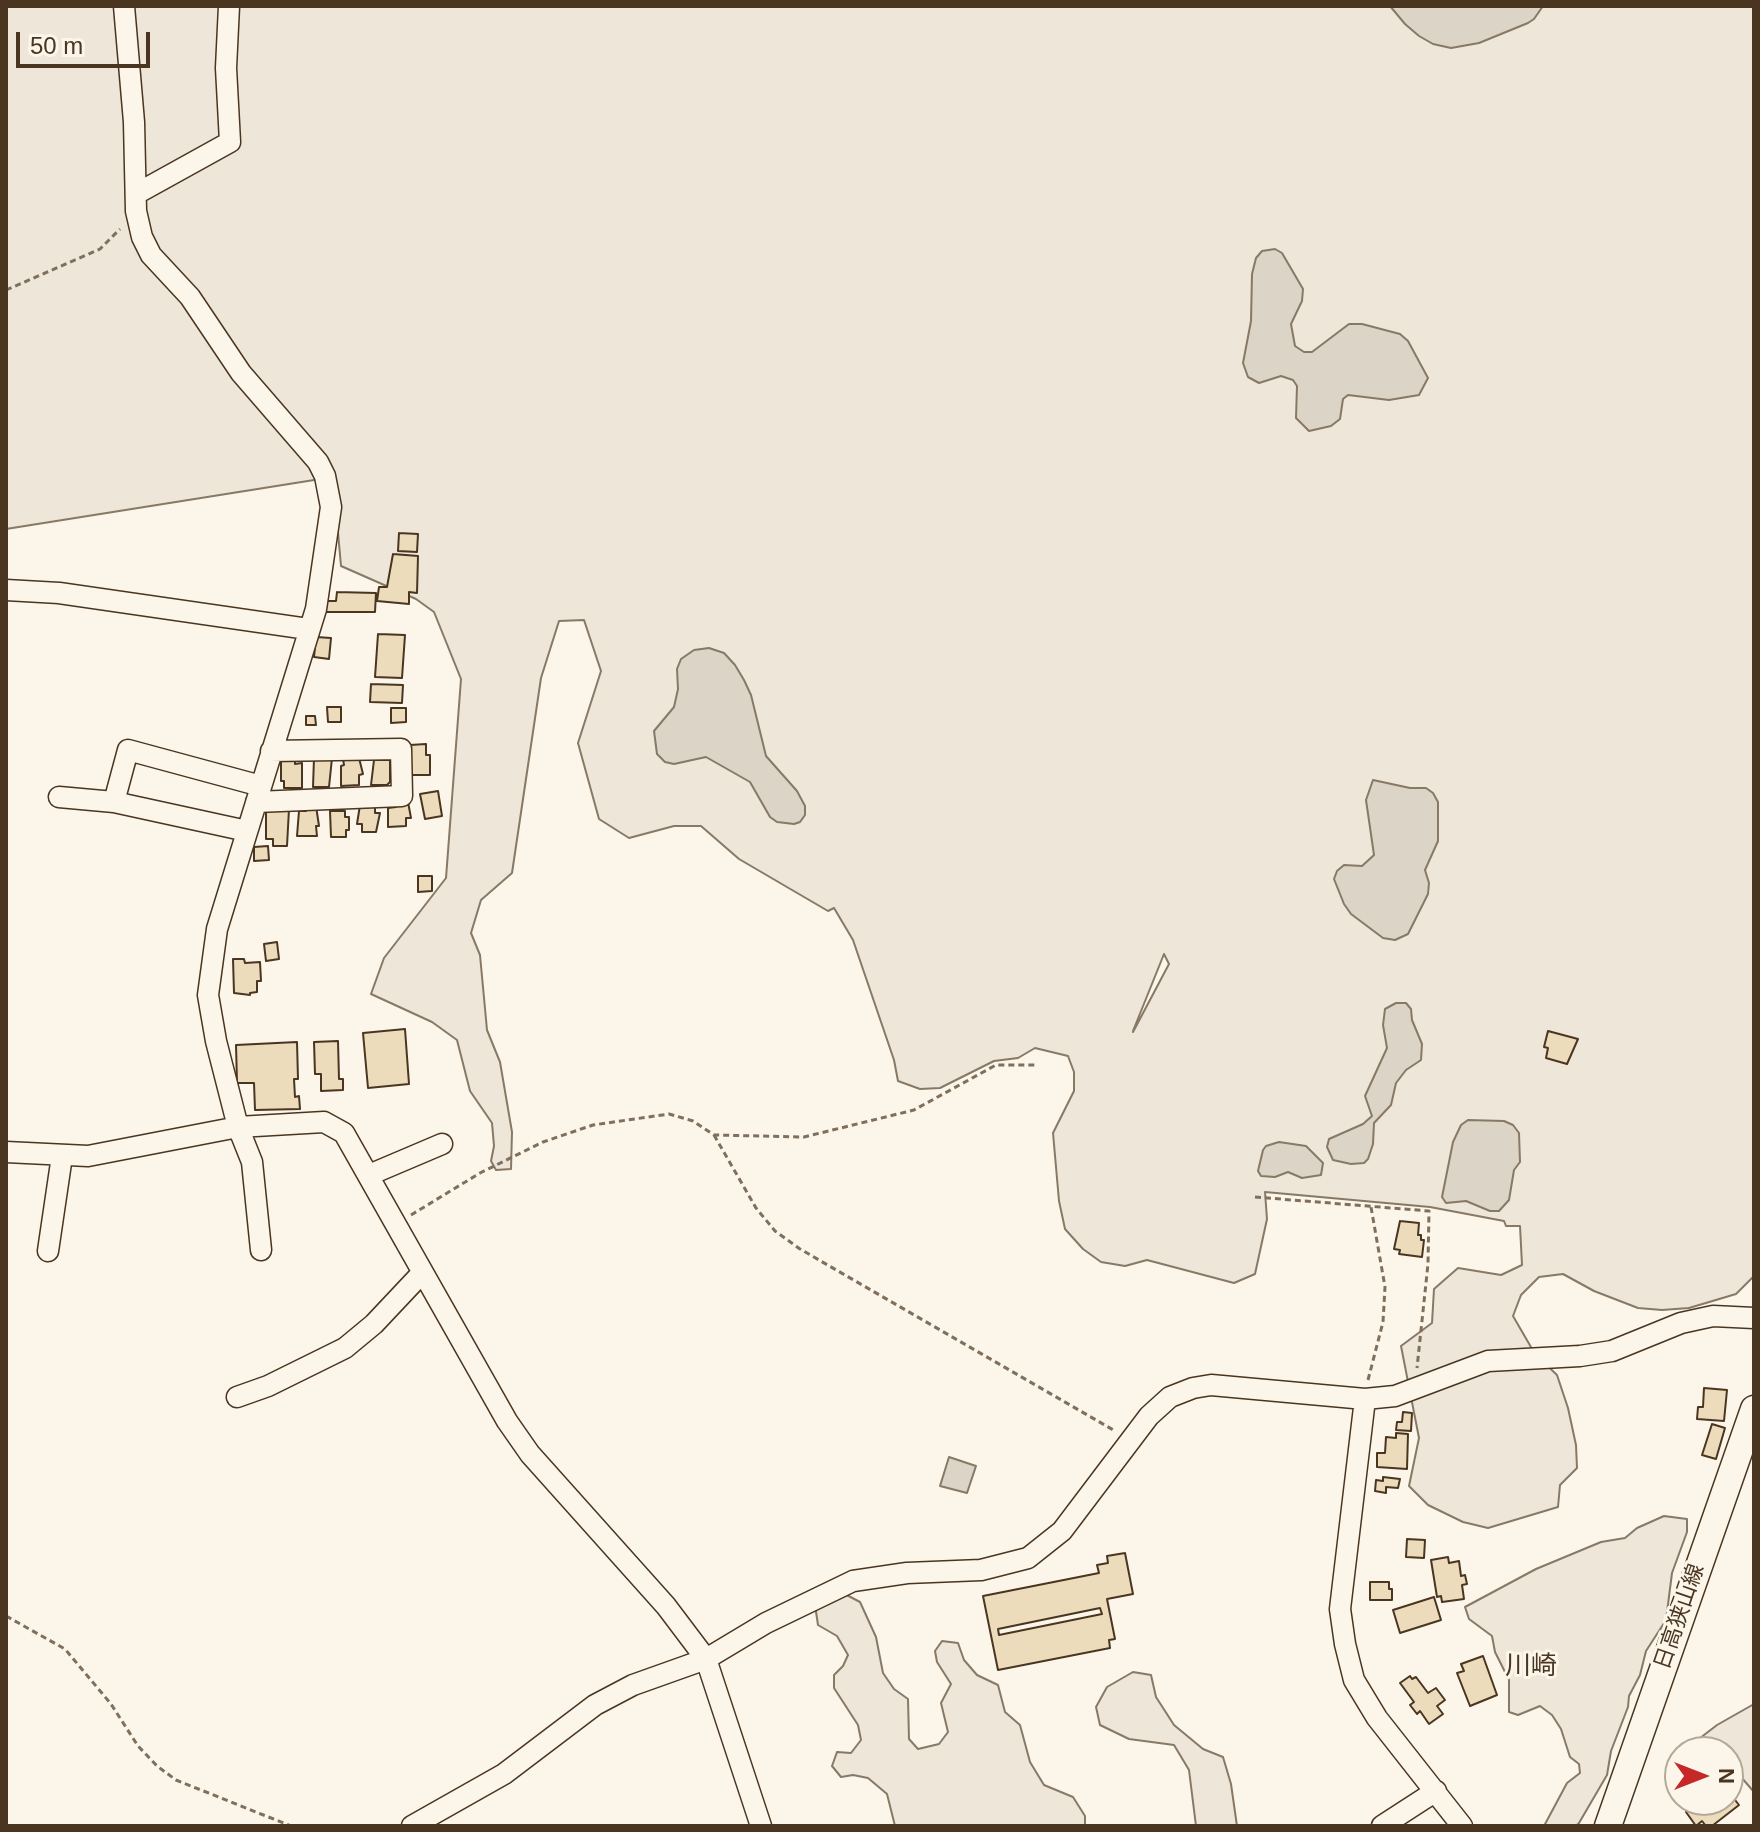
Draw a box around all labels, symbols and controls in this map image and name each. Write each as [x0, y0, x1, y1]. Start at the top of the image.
scale bar [20, 16, 154, 66]
text: 50 m [30, 32, 83, 59]
street label: 日高狭山線 [1650, 1561, 1710, 1673]
district label: 川崎 [1505, 1651, 1557, 1683]
north arrow [1664, 1736, 1744, 1816]
text: N [1714, 1768, 1739, 1784]

